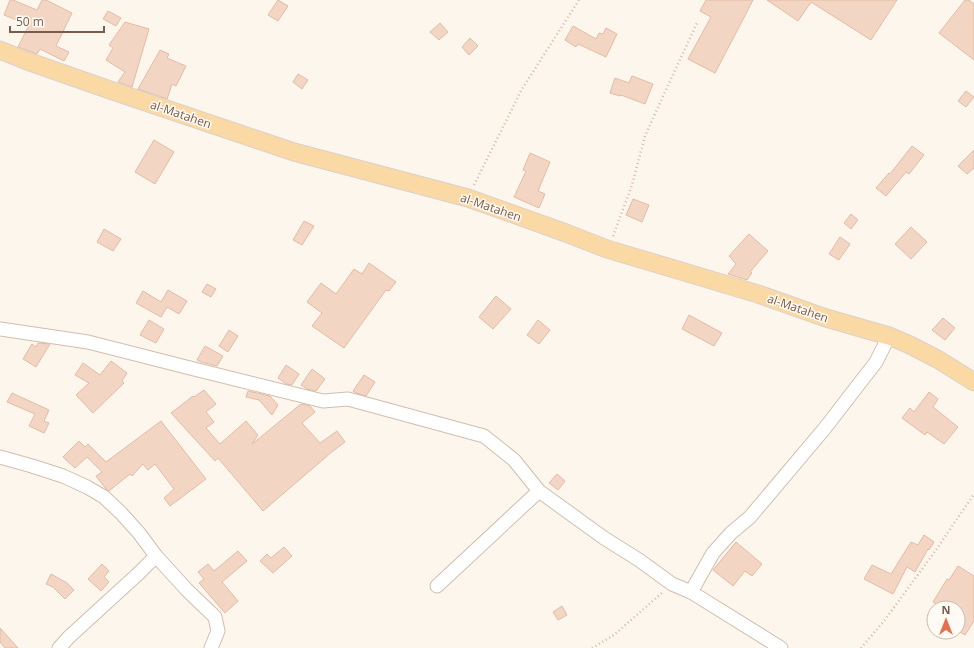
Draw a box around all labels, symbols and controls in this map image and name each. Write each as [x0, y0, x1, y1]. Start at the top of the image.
scale bar [10, 8, 104, 34]
text: 50 m [16, 13, 44, 30]
street label: al-Matahen [148, 96, 214, 132]
street label: al-Matahen [458, 189, 524, 225]
street label: al-Matahen [765, 290, 831, 326]
north arrow [926, 600, 966, 640]
text: N [942, 602, 950, 617]

